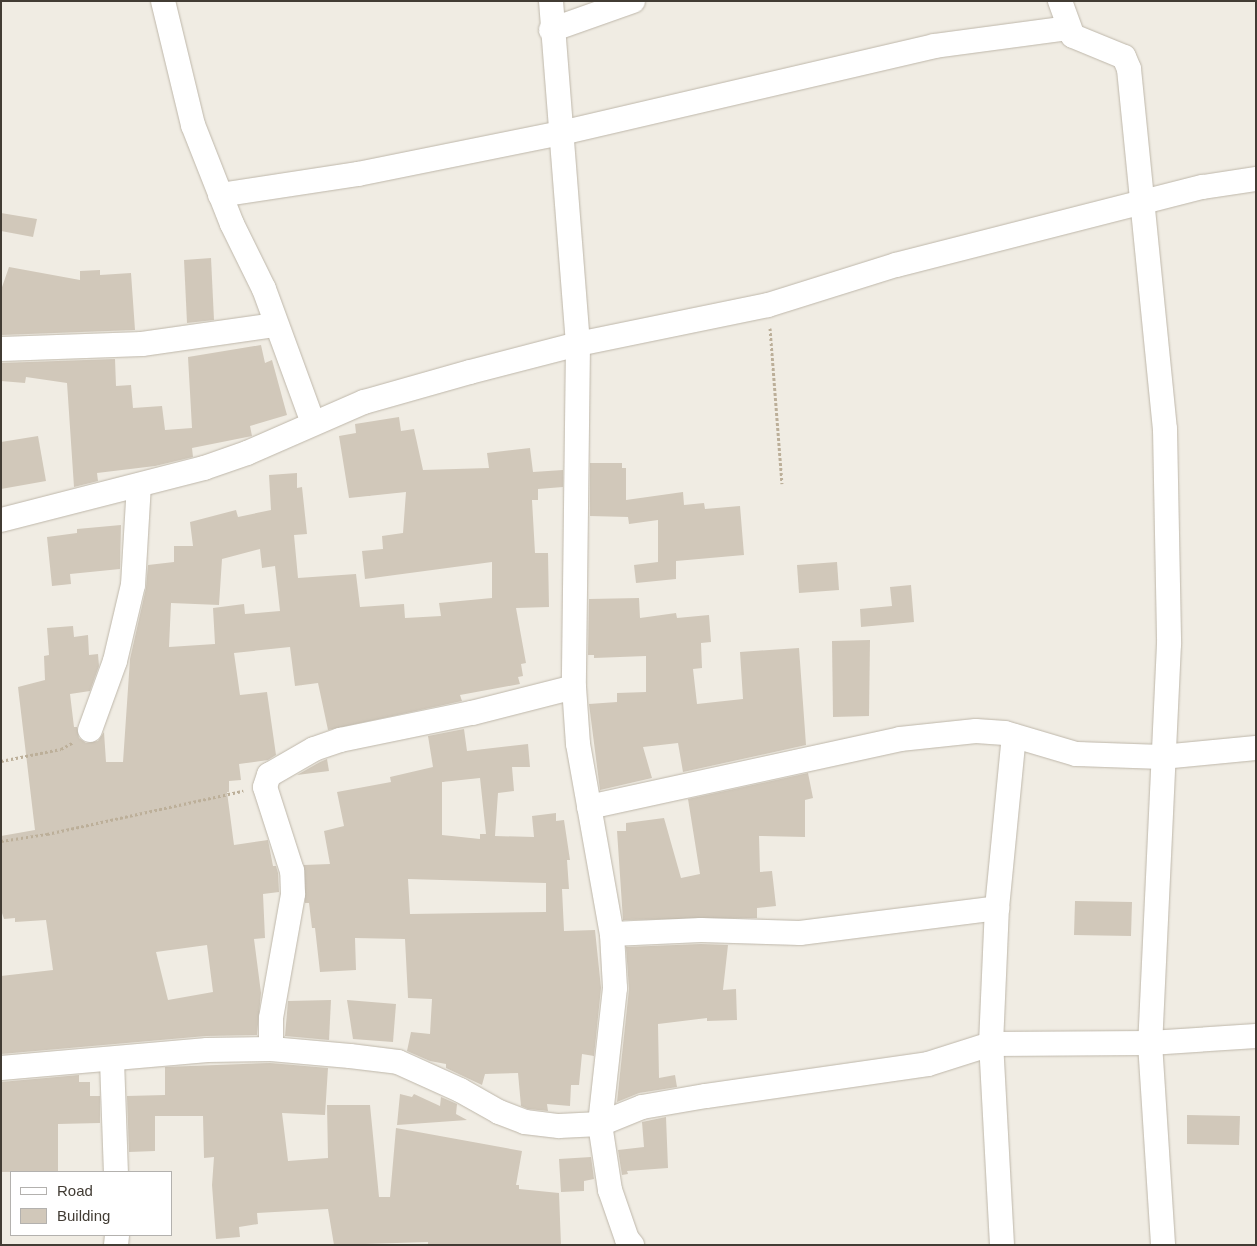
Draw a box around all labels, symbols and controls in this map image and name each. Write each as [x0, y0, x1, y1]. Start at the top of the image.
legend [10, 1171, 172, 1236]
text: Road [57, 1182, 93, 1199]
text: Building [57, 1207, 110, 1224]

